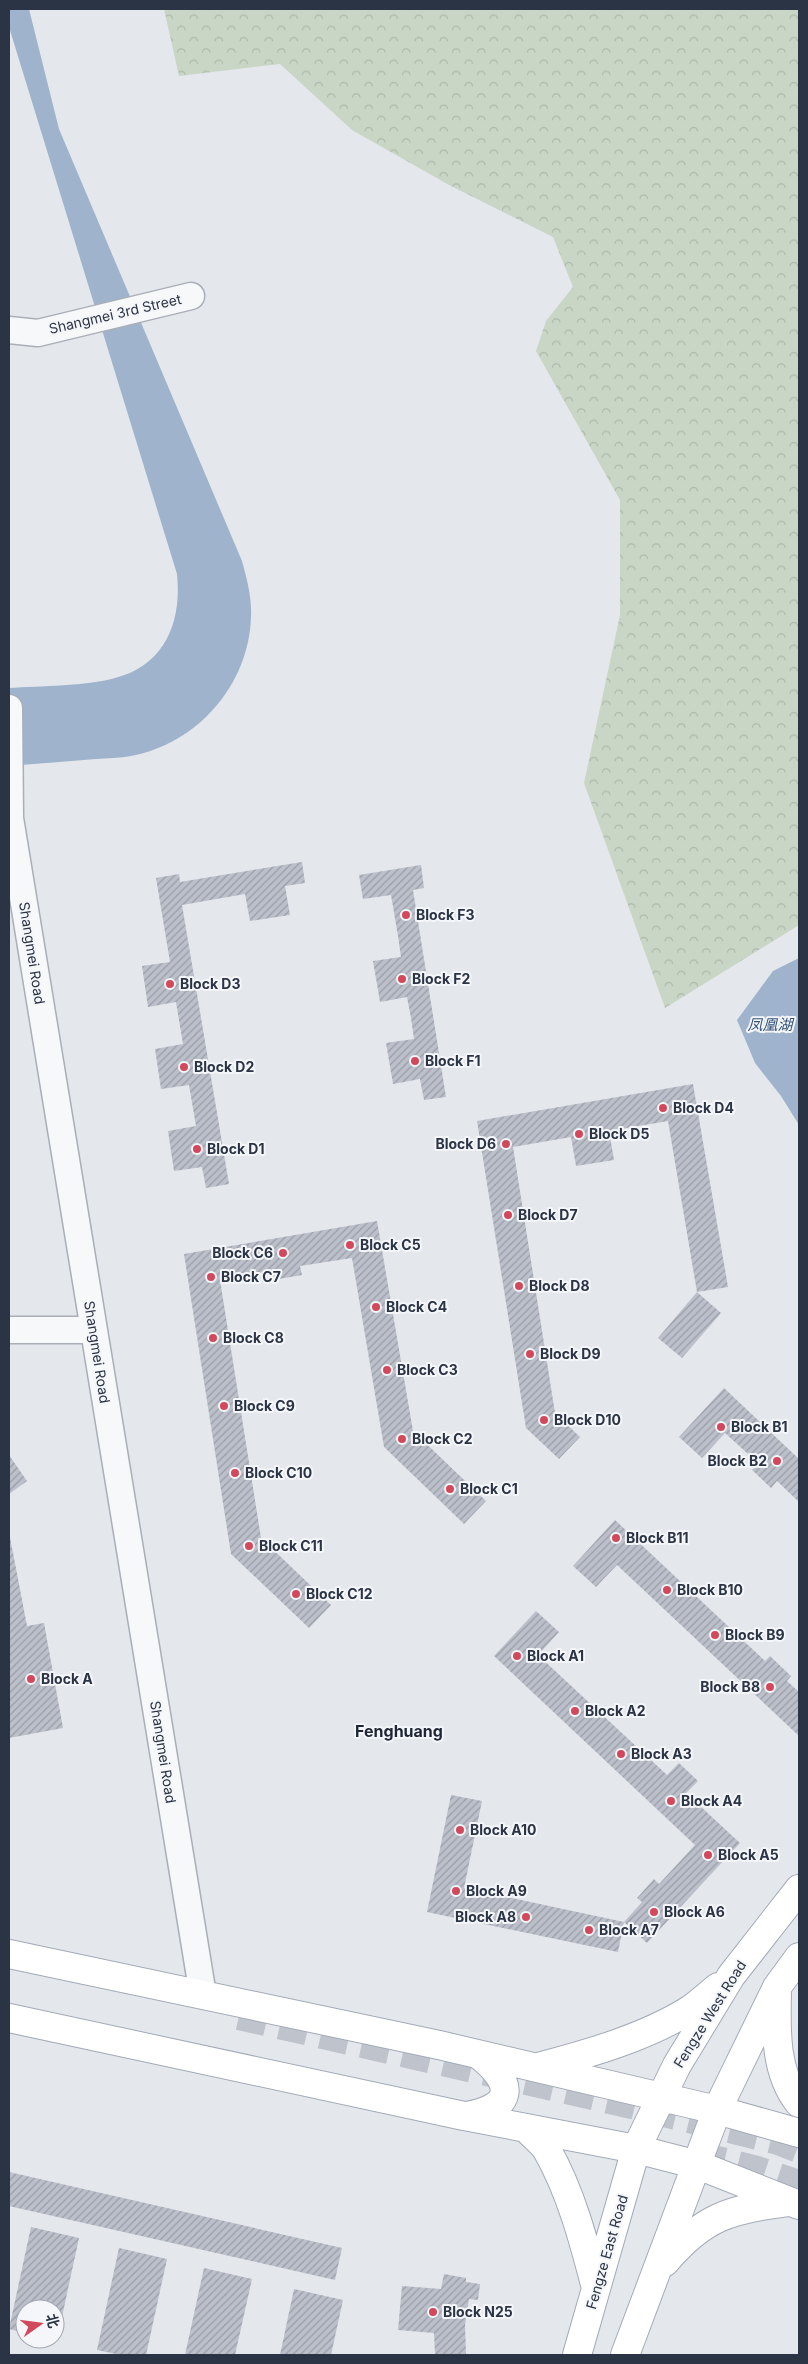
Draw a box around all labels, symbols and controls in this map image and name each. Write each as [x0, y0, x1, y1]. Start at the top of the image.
street label: Shangmei 3rd Street [47, 290, 183, 337]
street label: Shangmei Road [16, 900, 49, 1005]
place label: Block F3 [416, 906, 475, 923]
marker: Block F3 [400, 909, 412, 921]
place label: Block F2 [412, 970, 471, 987]
marker: Block F2 [396, 973, 408, 985]
place label: Block D3 [180, 975, 240, 992]
marker: Block D3 [164, 978, 176, 990]
water label: 凤凰湖 [747, 1015, 794, 1034]
place label: Block F1 [425, 1052, 481, 1069]
marker: Block F1 [409, 1055, 421, 1067]
place label: Block D2 [194, 1058, 254, 1075]
marker: Block D2 [178, 1061, 190, 1073]
place label: Block D4 [673, 1099, 734, 1116]
marker: Block D4 [657, 1102, 669, 1114]
place label: Block D5 [589, 1125, 649, 1142]
marker: Block D5 [573, 1128, 585, 1140]
place label: Block D6 [435, 1135, 496, 1152]
marker: Block D6 [500, 1138, 512, 1150]
place label: Block D1 [207, 1140, 264, 1157]
marker: Block D1 [191, 1143, 203, 1155]
place label: Block D7 [518, 1206, 578, 1223]
marker: Block D7 [502, 1209, 514, 1221]
place label: Block C5 [360, 1236, 421, 1253]
marker: Block C5 [344, 1239, 356, 1251]
place label: Block C6 [212, 1244, 273, 1261]
marker: Block C6 [277, 1247, 289, 1259]
place label: Block C7 [221, 1268, 281, 1285]
marker: Block C7 [205, 1271, 217, 1283]
place label: Block D8 [529, 1277, 590, 1294]
marker: Block D8 [513, 1280, 525, 1292]
place label: Block C4 [386, 1298, 447, 1315]
street label: Shangmei Road [81, 1299, 114, 1404]
marker: Block C4 [370, 1301, 382, 1313]
place label: Block C8 [223, 1329, 284, 1346]
marker: Block C8 [207, 1332, 219, 1344]
place label: Block D9 [540, 1345, 601, 1362]
marker: Block D9 [524, 1348, 536, 1360]
place label: Block C3 [397, 1361, 458, 1378]
marker: Block C3 [381, 1364, 393, 1376]
place label: Block C9 [234, 1397, 295, 1414]
marker: Block C9 [218, 1400, 230, 1412]
place label: Block D10 [554, 1411, 621, 1428]
marker: Block D10 [538, 1414, 550, 1426]
place label: Block B1 [731, 1418, 788, 1435]
marker: Block B1 [715, 1421, 727, 1433]
place label: Block C2 [412, 1430, 473, 1447]
marker: Block C2 [396, 1433, 408, 1445]
place label: Block B2 [708, 1452, 767, 1469]
marker: Block B2 [771, 1455, 783, 1467]
place label: Block C10 [245, 1464, 312, 1481]
marker: Block C10 [229, 1467, 241, 1479]
place label: Block C1 [460, 1480, 518, 1497]
marker: Block C1 [444, 1483, 456, 1495]
place label: Block B11 [626, 1529, 689, 1546]
marker: Block B11 [610, 1532, 622, 1544]
place label: Block C11 [259, 1537, 323, 1554]
marker: Block C11 [243, 1540, 255, 1552]
place label: Block B10 [677, 1581, 743, 1598]
marker: Block B10 [661, 1584, 673, 1596]
place label: Block C12 [306, 1585, 373, 1602]
marker: Block C12 [290, 1588, 302, 1600]
place label: Block B9 [725, 1626, 785, 1643]
marker: Block B9 [709, 1629, 721, 1641]
place label: Block A1 [527, 1647, 584, 1664]
marker: Block A1 [511, 1650, 523, 1662]
place label: Block A [41, 1670, 93, 1687]
marker: Block A [25, 1673, 37, 1685]
place label: Block B8 [700, 1678, 760, 1695]
marker: Block B8 [764, 1681, 776, 1693]
street label: Shangmei Road [147, 1699, 180, 1804]
place label: Block A2 [585, 1702, 646, 1719]
marker: Block A2 [569, 1705, 581, 1717]
district label: Fenghuang [355, 1721, 443, 1741]
place label: Block A3 [631, 1745, 692, 1762]
marker: Block A3 [615, 1748, 627, 1760]
place label: Block A4 [681, 1792, 742, 1809]
marker: Block A4 [665, 1795, 677, 1807]
place label: Block A10 [470, 1821, 537, 1838]
marker: Block A10 [454, 1824, 466, 1836]
place label: Block A5 [718, 1846, 779, 1863]
marker: Block A5 [702, 1849, 714, 1861]
place label: Block A9 [466, 1882, 527, 1899]
marker: Block A9 [450, 1885, 462, 1897]
place label: Block A6 [664, 1903, 725, 1920]
marker: Block A6 [648, 1906, 660, 1918]
place label: Block A8 [455, 1908, 516, 1925]
marker: Block A8 [520, 1911, 532, 1923]
place label: Block A7 [599, 1921, 659, 1938]
marker: Block A7 [583, 1924, 595, 1936]
street label: Fengze West Road [670, 1957, 749, 2071]
street label: Fengze East Road [582, 2193, 631, 2311]
north arrow [15, 2299, 65, 2349]
place label: Block N25 [443, 2303, 513, 2320]
marker: Block N25 [427, 2306, 439, 2318]
text: 北 [43, 2312, 63, 2330]

